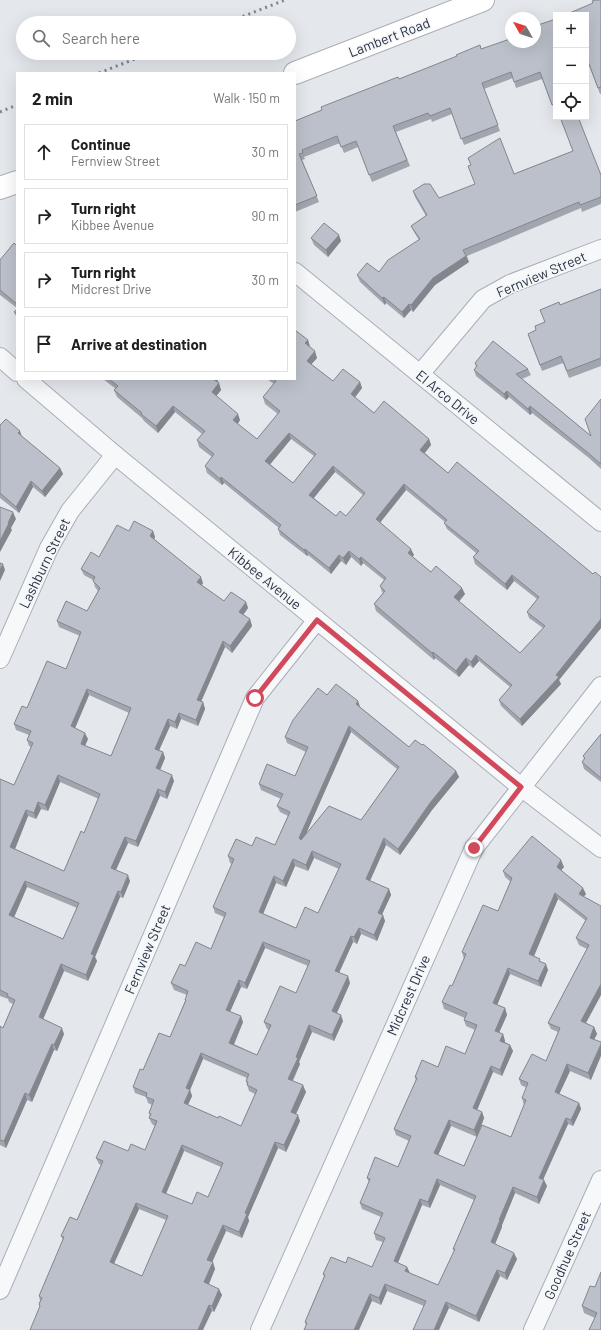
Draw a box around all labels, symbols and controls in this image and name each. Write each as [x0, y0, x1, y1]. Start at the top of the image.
north arrow [505, 12, 541, 48]
map controls [553, 12, 589, 120]
button: + [553, 12, 589, 48]
street label: Lambert Road [346, 14, 432, 60]
search box [16, 16, 296, 60]
icon: search [30, 27, 52, 49]
text: Search here [62, 29, 140, 47]
button: − [553, 48, 589, 84]
button: locate [553, 84, 589, 120]
text: 2 min [32, 88, 73, 108]
text: Walk · 150 m [213, 90, 280, 106]
text: Continue [71, 135, 131, 153]
icon: ahead [33, 141, 55, 163]
text: 30 m [252, 144, 279, 160]
text: Fernview Street [71, 153, 160, 169]
text: Turn right [71, 199, 136, 217]
icon: right [33, 205, 55, 227]
text: 90 m [252, 208, 279, 224]
text: Kibbee Avenue [71, 217, 154, 233]
street label: Fernview Street [494, 247, 588, 301]
text: Turn right [71, 263, 136, 281]
icon: right [33, 269, 55, 291]
text: 30 m [252, 272, 279, 288]
text: Midcrest Drive [71, 281, 151, 297]
icon: arrive [33, 333, 55, 355]
text: Arrive at destination [71, 335, 207, 353]
street label: El Arco Drive [413, 366, 483, 428]
street label: Lashburn Street [15, 515, 73, 611]
street label: Kibbee Avenue [225, 543, 305, 613]
route start [246, 689, 264, 707]
route end [465, 839, 483, 857]
street label: Fernview Street [120, 902, 174, 996]
street label: Midcrest Drive [383, 952, 433, 1038]
street label: Goodhue Street [540, 1208, 594, 1302]

